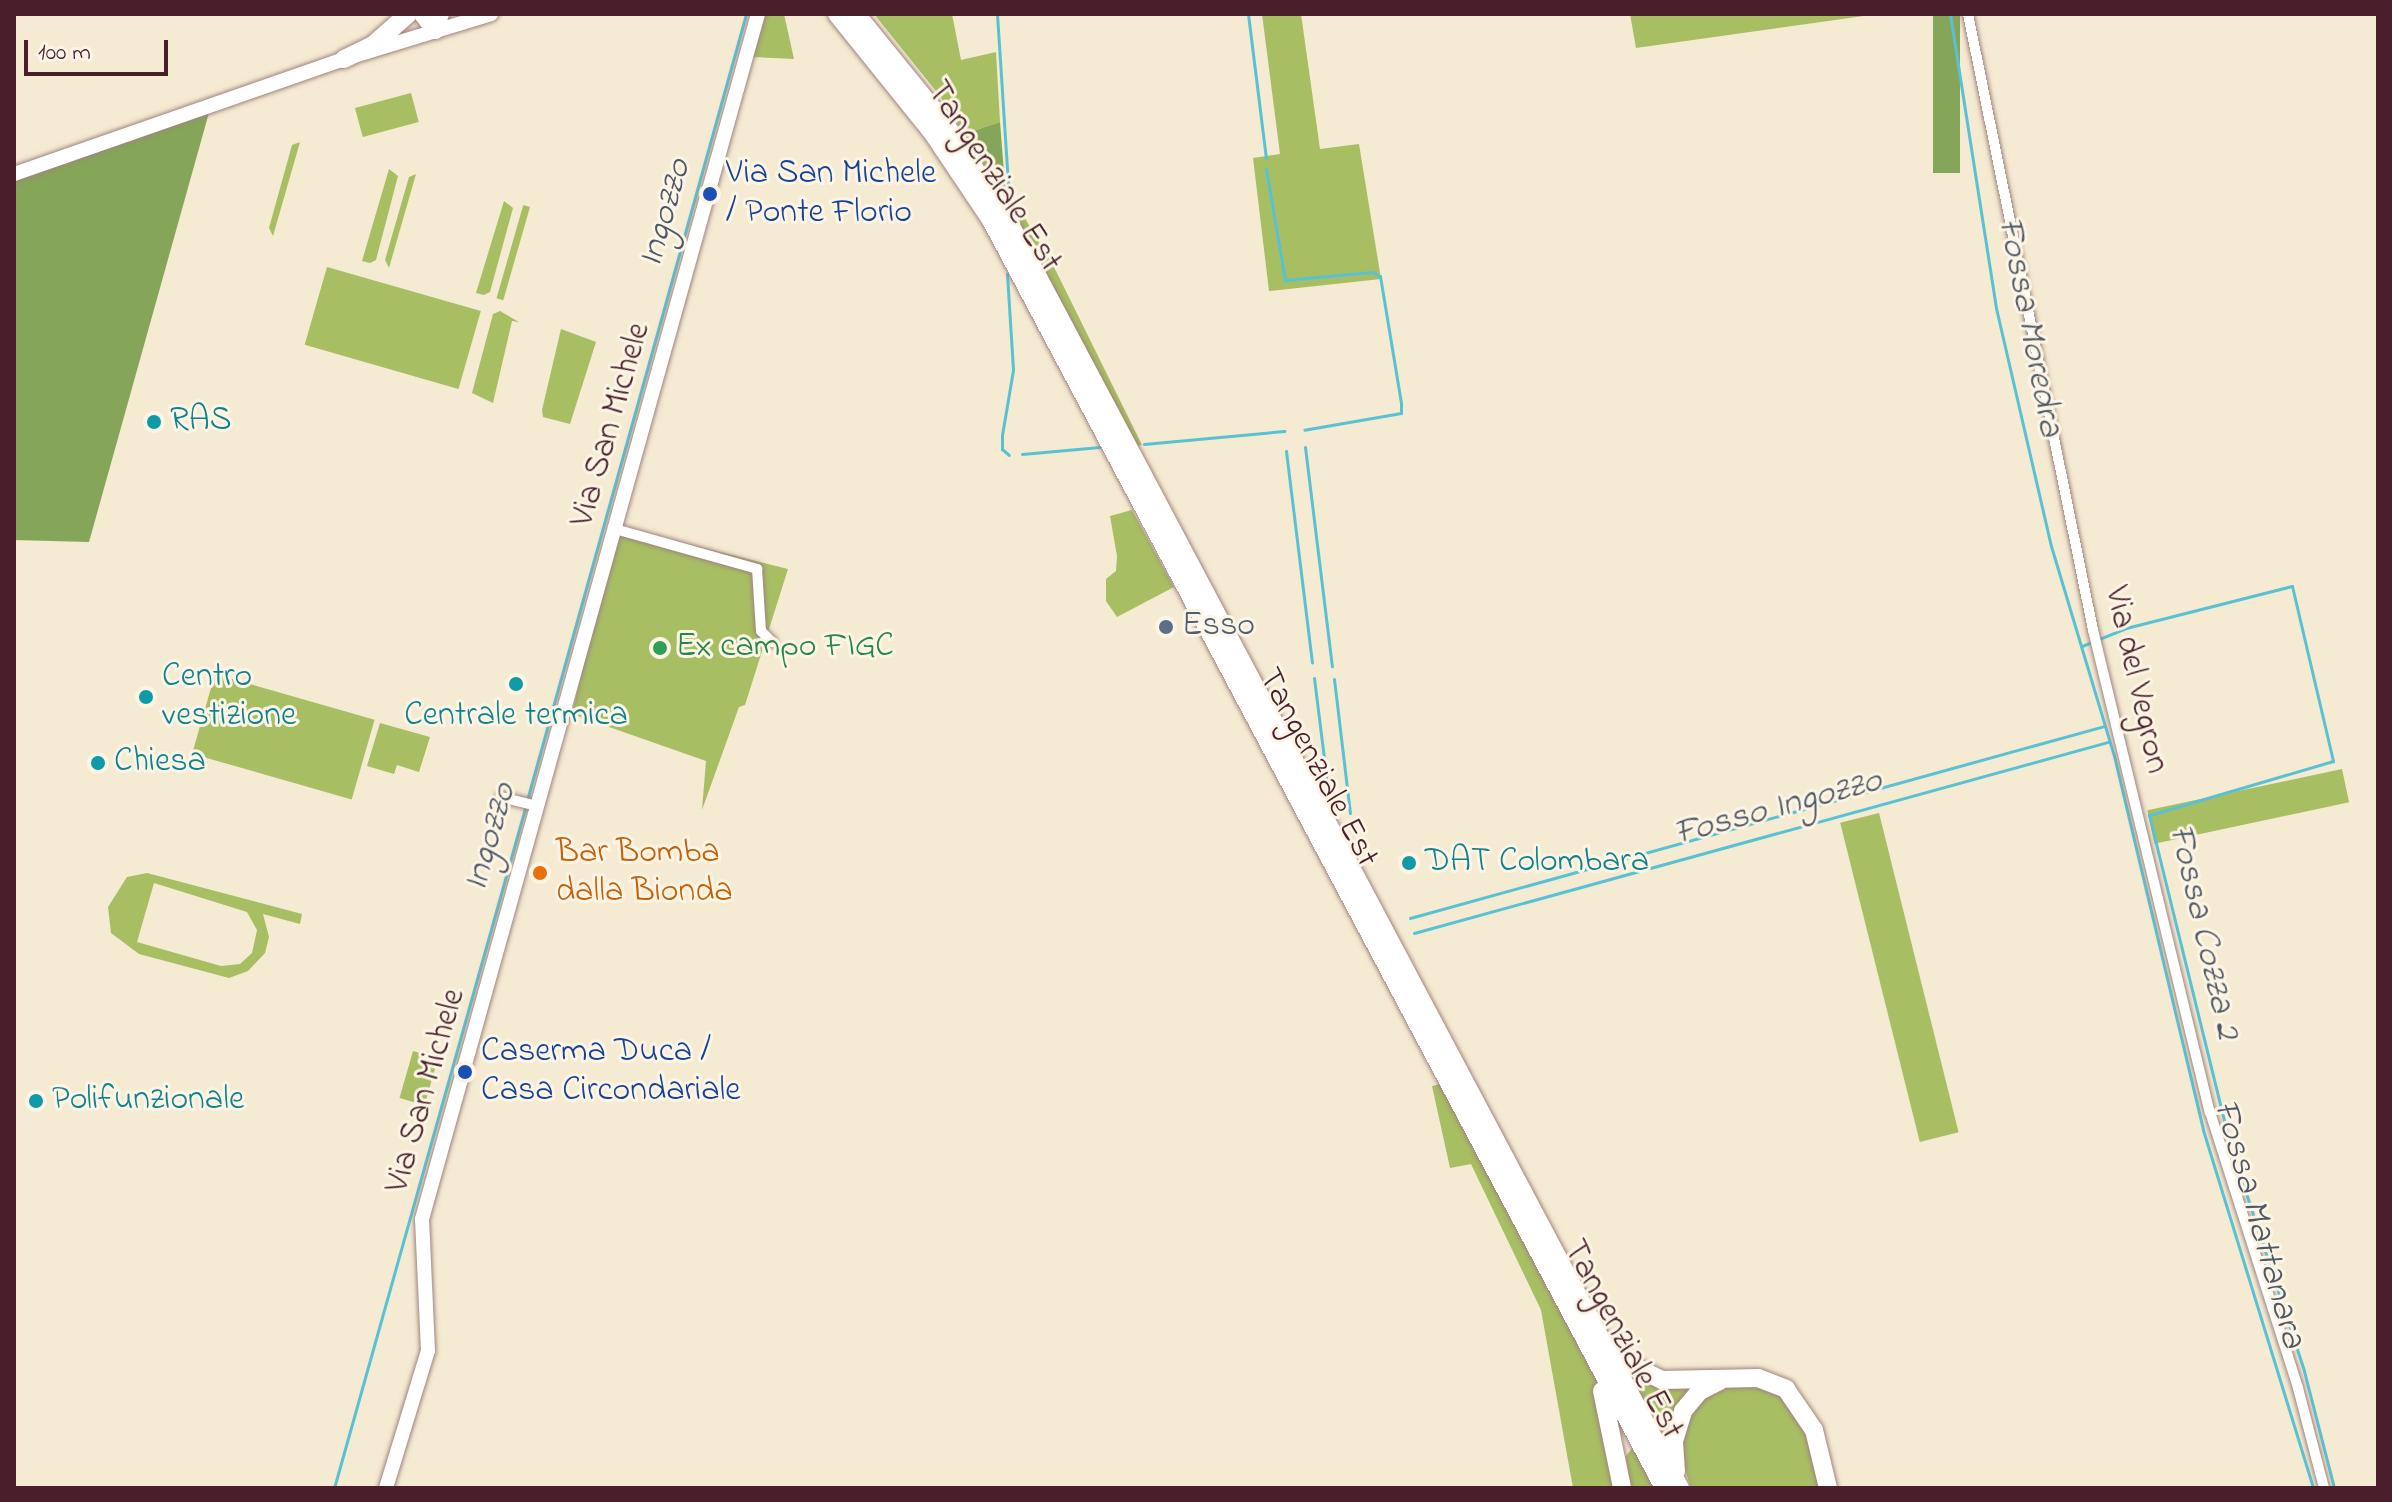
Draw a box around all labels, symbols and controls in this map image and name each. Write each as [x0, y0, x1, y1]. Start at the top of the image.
scale bar [28, 24, 172, 74]
text: 100 m [38, 36, 91, 71]
street label: Tangenziale Est [916, 74, 1070, 280]
water label: Ingozzo [630, 154, 702, 272]
place label: Via San Michele / Ponte Florio [726, 154, 936, 234]
marker: Via San Michele / Ponte Florio [701, 185, 719, 203]
water label: Fossa Moredra [1987, 214, 2071, 440]
street label: Via San Michele [563, 318, 661, 532]
place label: RAS [170, 402, 232, 442]
marker: RAS [145, 413, 163, 431]
street label: Via del Vegron [2094, 583, 2176, 777]
place label: Esso [1182, 607, 1255, 647]
marker: Esso [1157, 618, 1175, 636]
place label: Ex campo FIGC [676, 628, 894, 668]
marker: Ex campo FIGC [651, 639, 669, 657]
place label: Centro vestizione [162, 657, 296, 736]
street label: Tangenziale Est [1247, 662, 1387, 874]
marker: Centrale termica [507, 675, 525, 693]
marker: Centro vestizione [137, 688, 155, 706]
place label: Centrale termica [404, 697, 628, 737]
place label: Chiesa [114, 743, 206, 783]
marker: Chiesa [89, 754, 107, 772]
water label: Fosso Ingozzo [1669, 760, 1887, 856]
water label: Ingozzo [455, 778, 527, 896]
water label: Fossa Cozza 2 [2157, 821, 2249, 1043]
place label: Bar Bomba dalla Bionda [556, 833, 733, 912]
place label: DAT Colombara [1425, 843, 1649, 883]
marker: DAT Colombara [1400, 854, 1418, 872]
marker: Bar Bomba dalla Bionda [531, 864, 549, 882]
street label: Via San Michele [378, 984, 476, 1198]
place label: Caserma Duca / Casa Circondariale [481, 1032, 740, 1112]
marker: Caserma Duca / Casa Circondariale [456, 1063, 474, 1081]
place label: Polifunzionale [52, 1081, 244, 1121]
marker: Polifunzionale [27, 1092, 45, 1110]
water label: Fossa Mattanara [2202, 1095, 2314, 1353]
street label: Tangenziale Est [1552, 1234, 1692, 1446]

